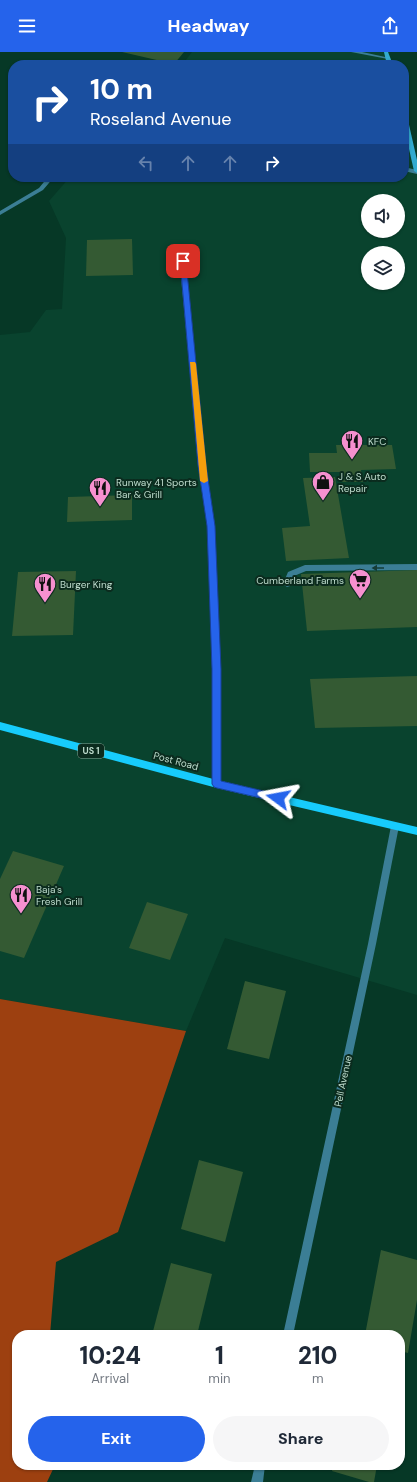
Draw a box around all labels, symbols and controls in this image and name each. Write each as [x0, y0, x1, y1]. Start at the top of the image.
text: Headway [168, 14, 249, 38]
icon: menu [16, 15, 38, 37]
icon: share [379, 15, 401, 37]
text: 10 m [90, 71, 153, 108]
icon: right [24, 76, 76, 128]
text: Roseland Avenue [90, 107, 231, 131]
icon: left [135, 152, 157, 174]
icon: ahead [177, 152, 199, 174]
icon: ahead [219, 152, 241, 174]
icon: right [261, 152, 283, 174]
map controls [361, 194, 405, 290]
button: sound [361, 194, 405, 238]
pin [166, 244, 200, 278]
button: layers [361, 246, 405, 290]
icon: arrive [172, 250, 194, 272]
restaurant icon: KFC [339, 428, 365, 461]
place label: KFC [368, 435, 386, 448]
shop icon: J & S Auto Repair [310, 469, 336, 502]
place label: J & S Auto Repair [338, 470, 386, 495]
restaurant icon: Runway 41 Sports Bar & Grill [87, 475, 113, 508]
place label: Runway 41 Sports Bar & Grill [116, 476, 197, 501]
one-way arrow [371, 565, 384, 571]
supermarket icon: Cumberland Farms [347, 567, 373, 600]
restaurant icon: Burger King [32, 571, 58, 604]
place label: Cumberland Farms [256, 574, 344, 587]
place label: Burger King [60, 578, 113, 591]
road number: US 1 [78, 744, 104, 758]
street label: Post Road [152, 749, 200, 773]
position arrow [257, 777, 299, 819]
restaurant icon: Baja's Fresh Grill [8, 882, 34, 915]
place label: Baja's Fresh Grill [36, 883, 82, 908]
street label: Pell Avenue [331, 1054, 355, 1108]
text: 10:24 [79, 1340, 141, 1371]
text: 1 [215, 1340, 224, 1371]
text: 210 [298, 1340, 338, 1371]
text: Arrival [91, 1370, 129, 1387]
text: min [208, 1370, 230, 1387]
text: m [312, 1370, 324, 1387]
button: Exit [28, 1416, 205, 1462]
button: Share [213, 1416, 389, 1462]

